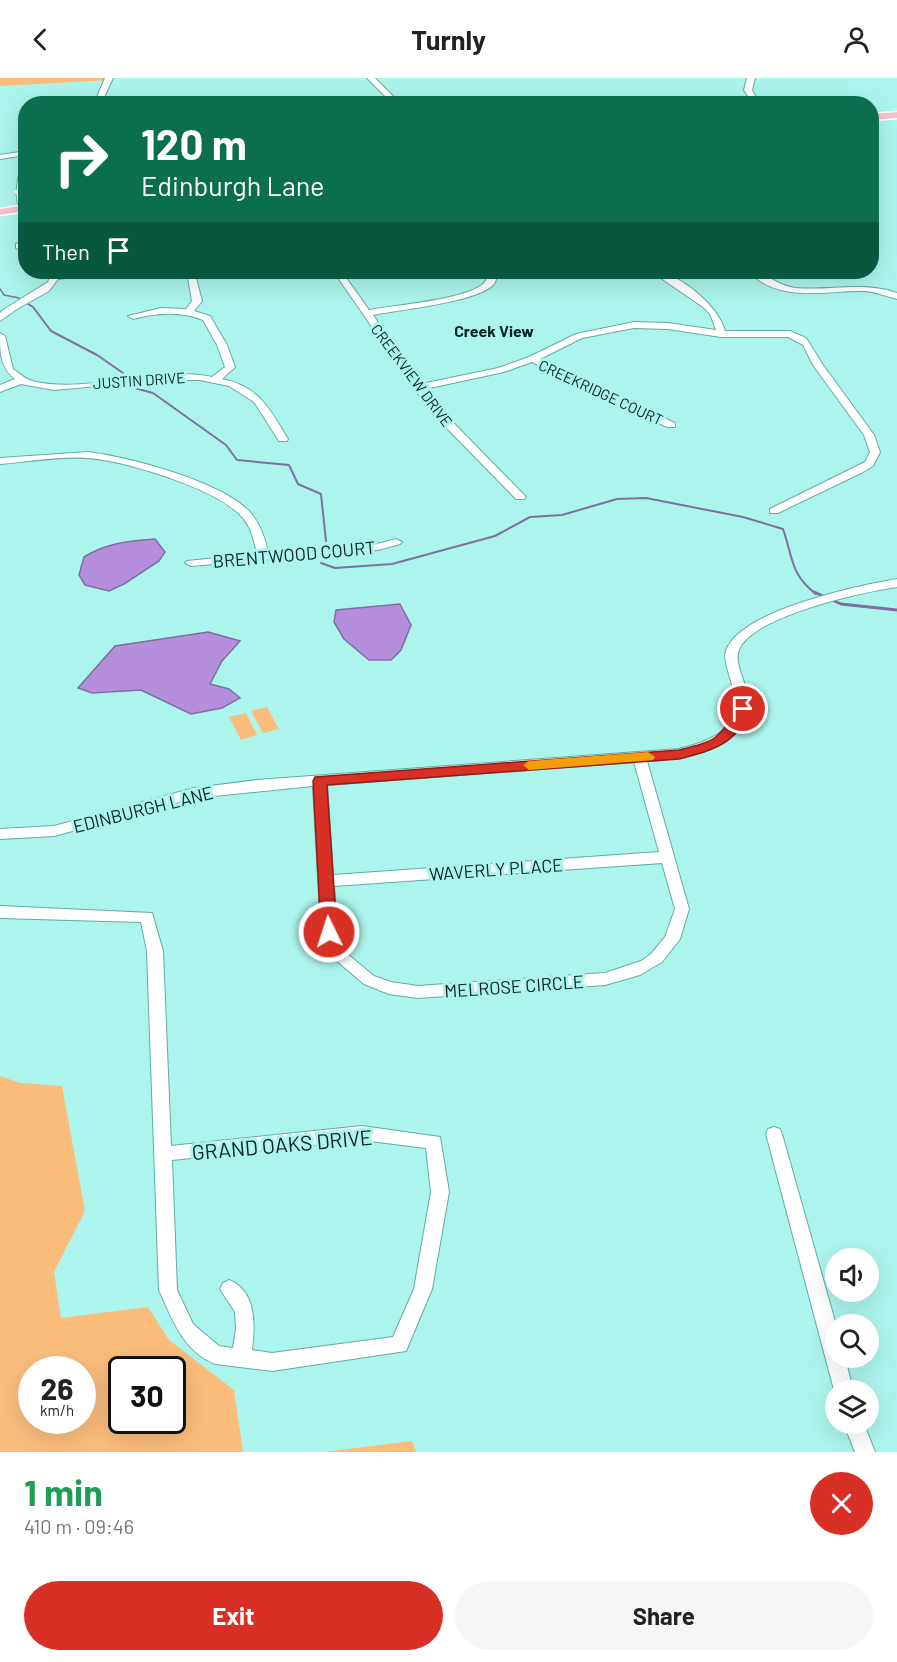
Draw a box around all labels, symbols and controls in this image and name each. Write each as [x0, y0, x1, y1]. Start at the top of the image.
icon: back [24, 23, 57, 56]
text: Turnly [411, 23, 486, 55]
icon: person [840, 23, 873, 56]
text: 120 m [141, 118, 247, 168]
icon: right [42, 120, 120, 198]
text: Edinburgh Lane [141, 169, 325, 201]
icon: arrive [102, 234, 135, 267]
text: Then [42, 238, 90, 264]
street label: CREEKVIEW DRIVE [368, 320, 456, 430]
district label: Creek View [454, 321, 534, 340]
street label: CREEKRIDGE COURT [536, 355, 666, 429]
street label: JUSTIN DRIVE [92, 368, 186, 392]
street label: BRENTWOOD COURT [212, 536, 376, 572]
pin [717, 683, 768, 734]
icon: arrive [726, 692, 759, 725]
street label: EDINBURGH LANE [71, 781, 215, 837]
street label: WAVERLY PLACE [428, 853, 564, 885]
position arrow [297, 900, 361, 964]
street label: MELROSE CIRCLE [443, 970, 585, 1002]
street label: GRAND OAKS DRIVE [191, 1124, 373, 1164]
map controls [825, 1248, 879, 1434]
button: sound [825, 1248, 879, 1302]
button: search [825, 1314, 879, 1368]
speed limit sign: 30 [108, 1356, 186, 1434]
text: 26 [41, 1370, 73, 1406]
button: layers [825, 1380, 879, 1434]
text: km/h [40, 1401, 74, 1419]
text: 1 min [24, 1470, 103, 1513]
button: close [810, 1472, 873, 1535]
text: 410 m · 09:46 [24, 1514, 134, 1538]
button: Exit [24, 1581, 443, 1650]
button: Share [455, 1581, 873, 1650]

